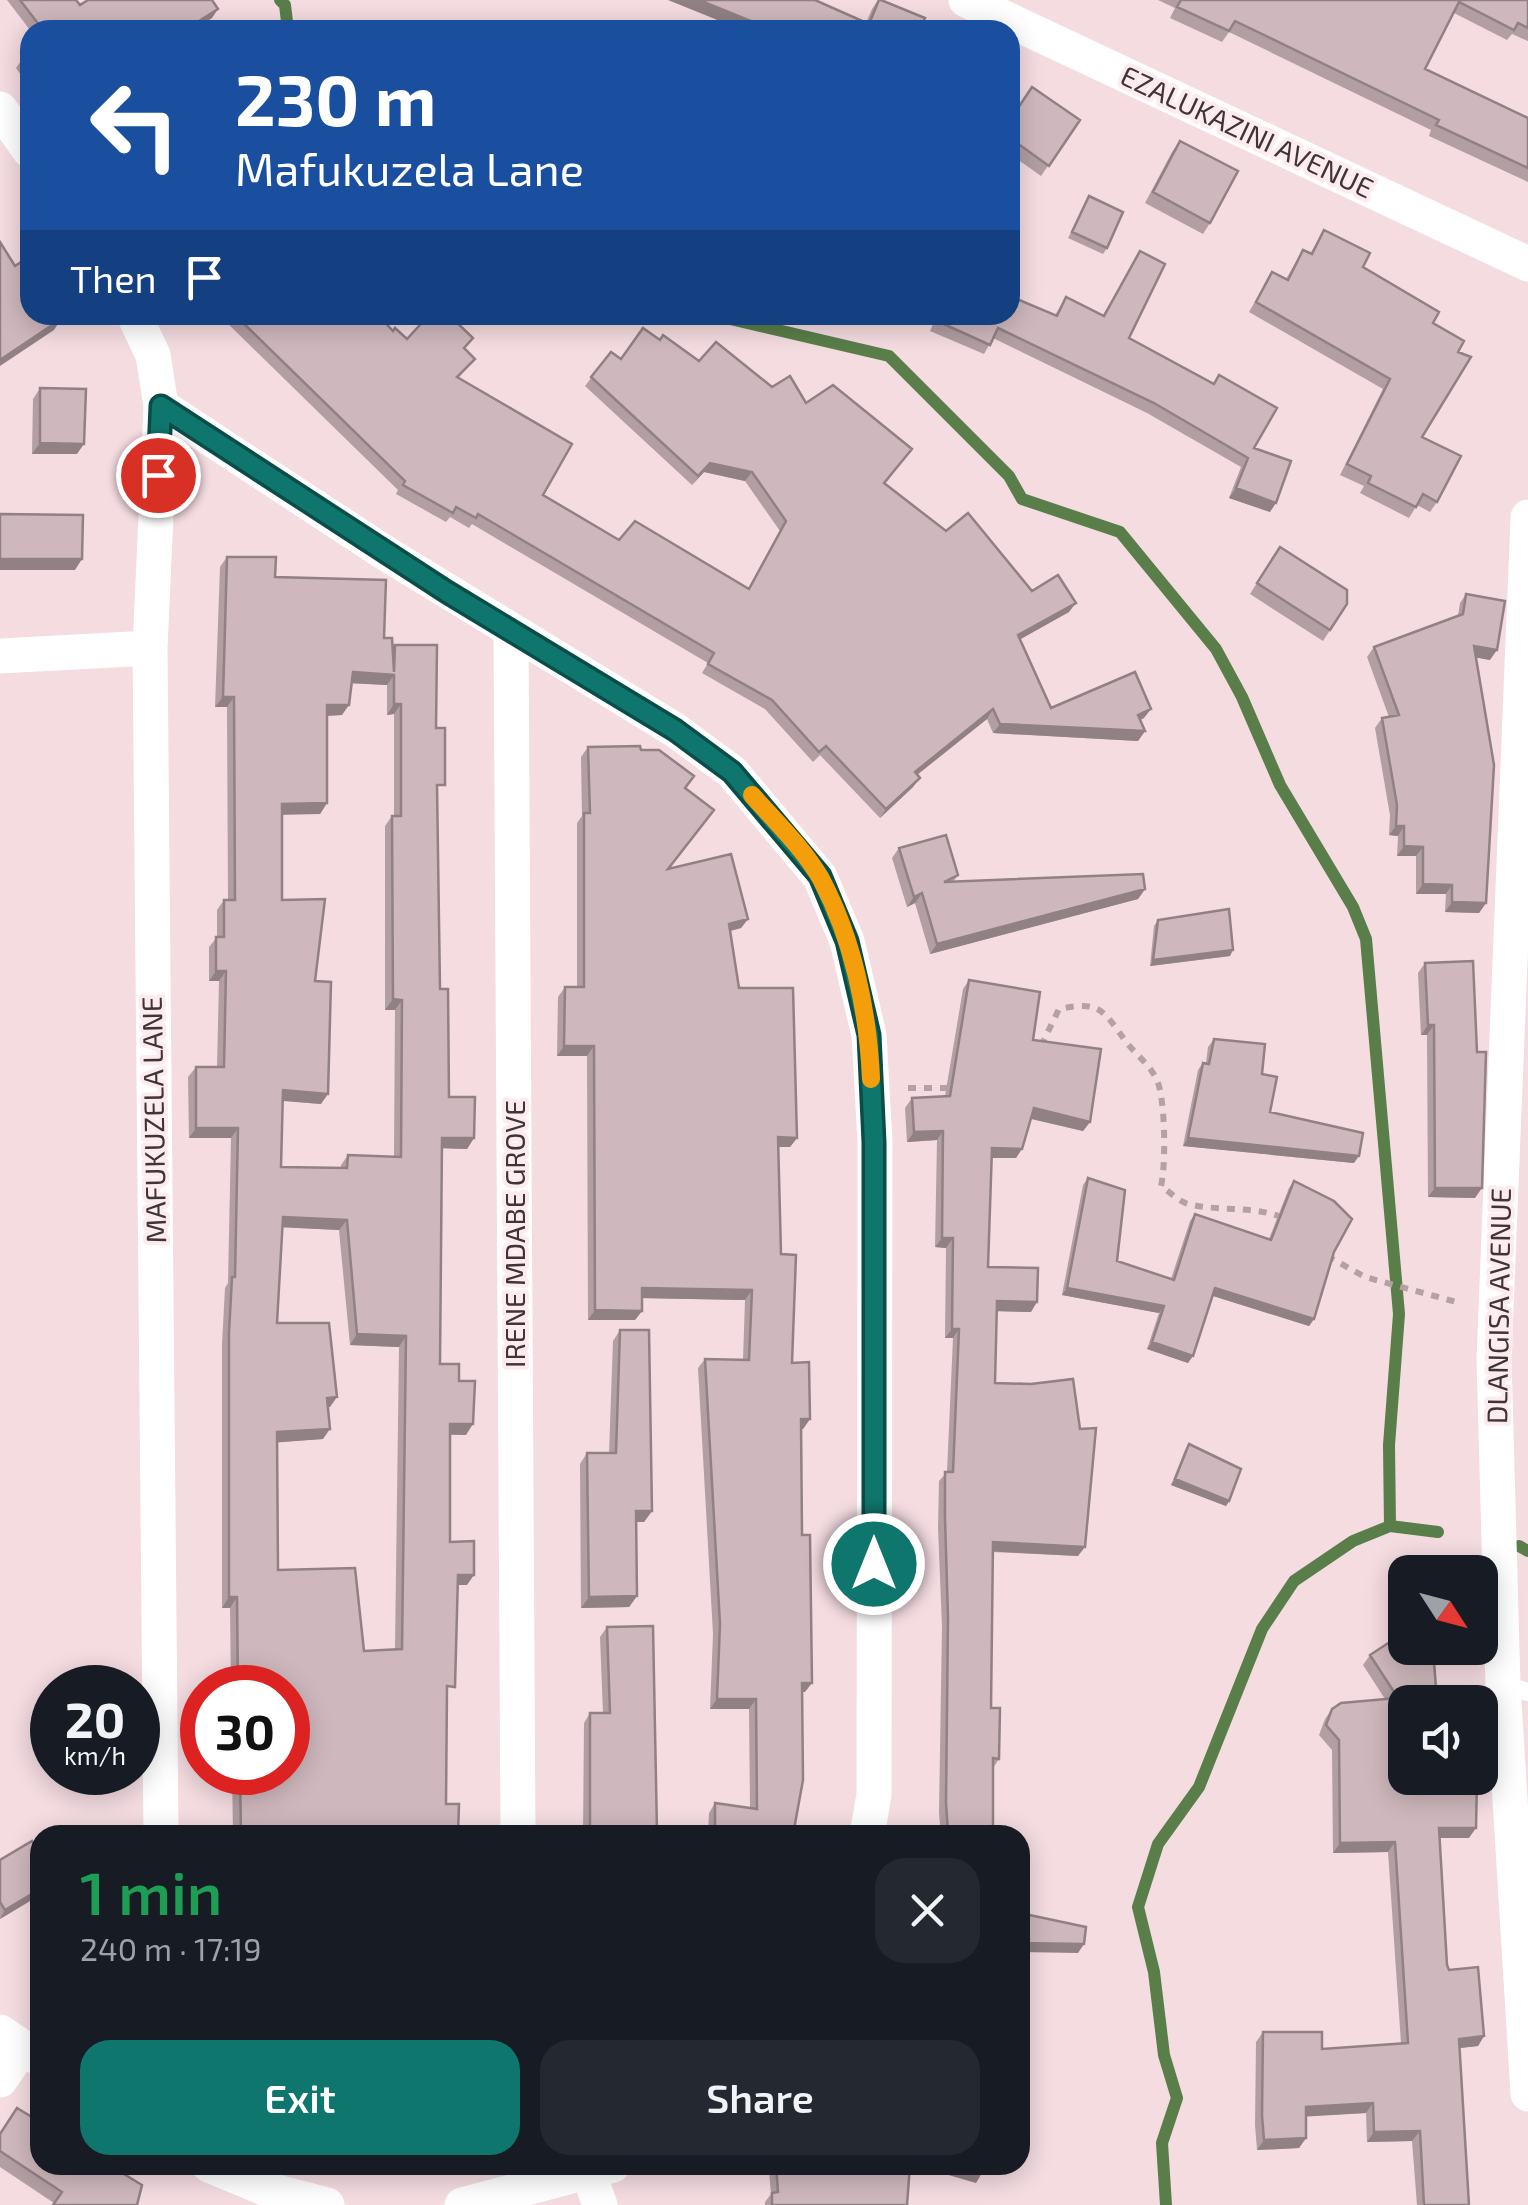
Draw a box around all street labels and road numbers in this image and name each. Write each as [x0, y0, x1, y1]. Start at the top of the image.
street label: EZALUKAZINI AVENUE [1116, 58, 1379, 205]
street label: MAFUKUZELA LANE [134, 996, 172, 1244]
street label: IRENE MDABE GROVE [497, 1100, 531, 1368]
street label: DLANGISA AVENUE [1479, 1188, 1517, 1424]

